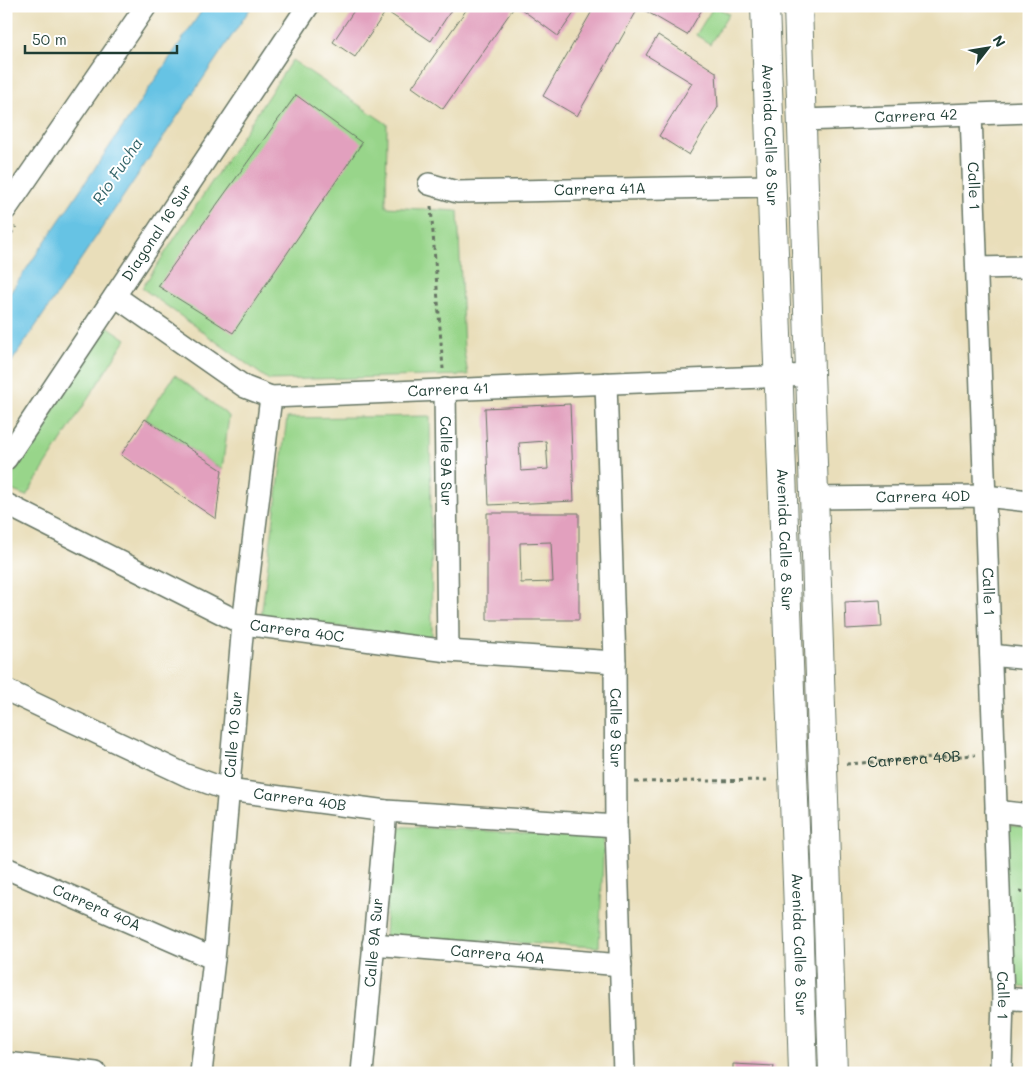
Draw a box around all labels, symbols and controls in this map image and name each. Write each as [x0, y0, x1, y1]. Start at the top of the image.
scale bar [25, 22, 178, 54]
north arrow [962, 22, 1012, 72]
text: 50 m [32, 29, 67, 49]
text: N [989, 32, 1010, 51]
street label: Avenida Calle 8 Sur [758, 63, 783, 206]
street label: Carrera 42 [874, 104, 958, 126]
water label: Río Fucha [87, 133, 147, 208]
street label: Calle 1 [964, 161, 985, 210]
street label: Carrera 41A [554, 177, 646, 199]
street label: Diagonal 16 Sur [116, 180, 196, 285]
street label: Carrera 41 [407, 377, 489, 400]
street label: Calle 9A Sur [436, 416, 457, 506]
street label: Avenida Calle 8 Sur [773, 468, 798, 611]
street label: Carrera 40D [876, 485, 970, 506]
street label: Calle 1 [978, 567, 1000, 616]
street label: Carrera 40C [249, 614, 346, 646]
street label: Calle 9 Sur [606, 688, 627, 768]
street label: Calle 10 Sur [219, 690, 246, 779]
street label: Carrera 40B [866, 745, 961, 772]
street label: Carrera 40B [252, 782, 348, 815]
street label: Avenida Calle 8 Sur [788, 873, 812, 1016]
street label: Carrera 40A [50, 879, 144, 935]
street label: Calle 9A Sur [359, 897, 387, 988]
street label: Carrera 40A [450, 940, 546, 968]
street label: Calle 1 [993, 971, 1014, 1020]

